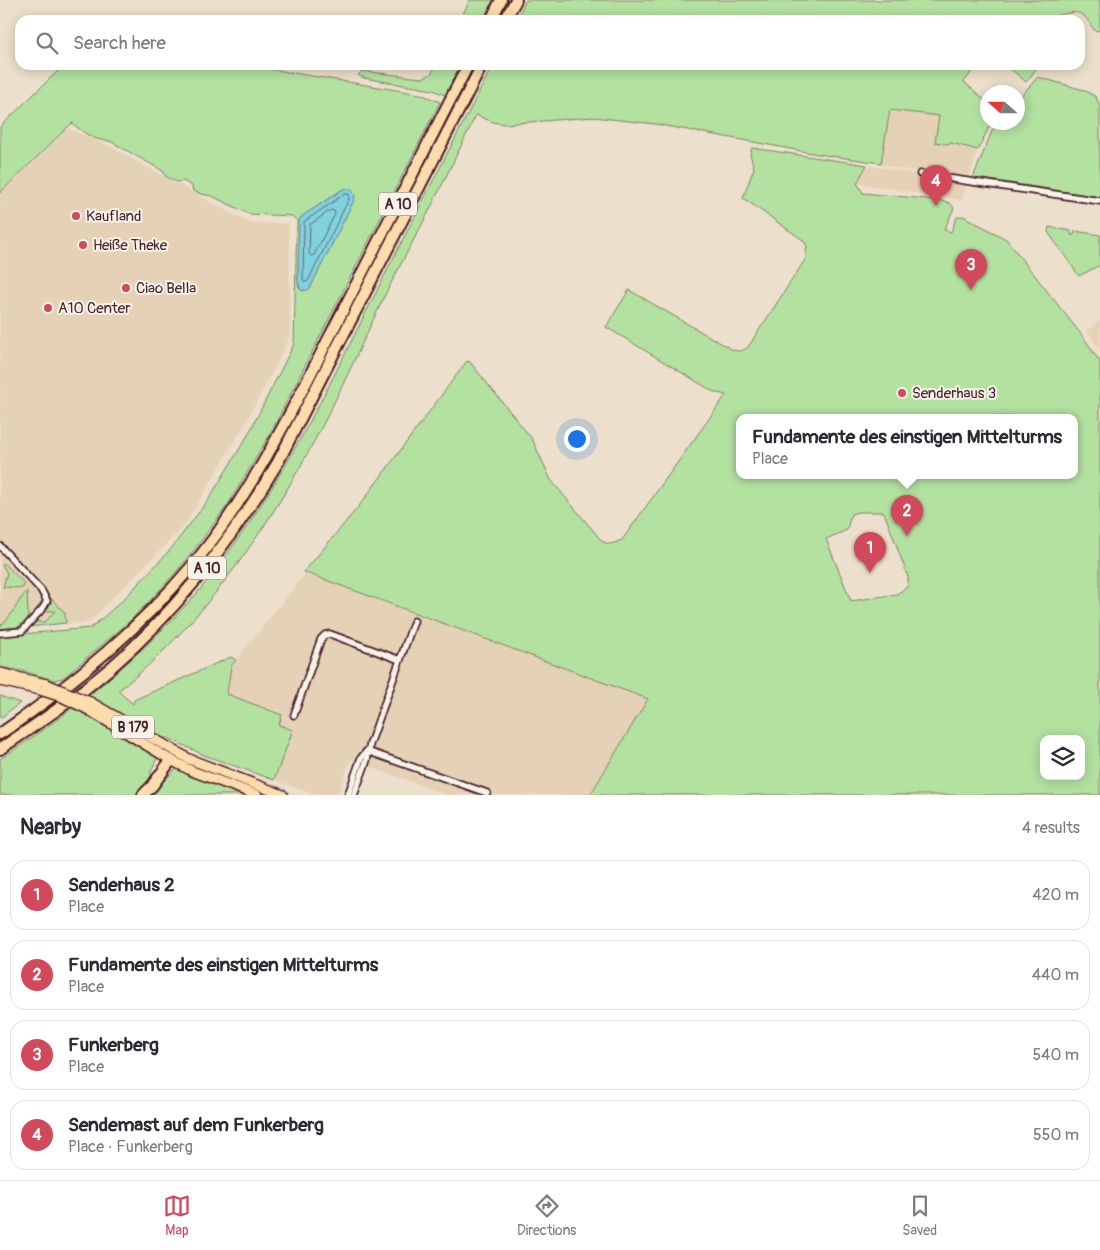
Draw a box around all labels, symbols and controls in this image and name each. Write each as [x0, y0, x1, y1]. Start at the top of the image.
search box [15, 15, 1085, 70]
icon: search [33, 29, 61, 57]
text: Search here [73, 31, 166, 55]
north arrow [980, 85, 1025, 130]
pin: 4 [920, 165, 952, 206]
road number: A 10 [379, 192, 417, 215]
place label: Kaufland [86, 207, 141, 226]
marker: Kaufland [70, 210, 82, 222]
place label: Heiße Theke [93, 236, 168, 255]
marker: Heiße Theke [77, 239, 89, 251]
pin: 3 [955, 249, 987, 290]
place label: Ciao Bella [136, 279, 196, 298]
marker: Ciao Bella [120, 282, 132, 294]
place label: A10 Center [58, 299, 131, 318]
marker: A10 Center [42, 302, 54, 314]
place label: Senderhaus 3 [912, 384, 996, 403]
marker: Senderhaus 3 [896, 387, 908, 399]
popup [736, 414, 1078, 479]
text: Fundamente des einstigen Mittelturms [752, 425, 1062, 449]
your location [564, 426, 590, 452]
text: Place [752, 449, 788, 469]
pin: 2 [891, 495, 923, 536]
pin: 1 [854, 532, 886, 573]
road number: A 10 [188, 556, 226, 580]
road number: B 179 [112, 716, 154, 739]
map controls [1040, 735, 1085, 780]
button: layers [1040, 735, 1085, 780]
text: Nearby [20, 814, 81, 841]
text: 4 results [1022, 818, 1080, 838]
text: Senderhaus 2 [68, 873, 175, 897]
text: 1 [34, 885, 40, 905]
text: 420 m [1032, 885, 1079, 905]
text: Place [68, 897, 104, 917]
text: Fundamente des einstigen Mittelturms [68, 953, 378, 977]
text: 2 [33, 965, 41, 985]
text: 440 m [1032, 965, 1079, 985]
text: Place [68, 977, 104, 997]
text: Funkerberg [68, 1033, 159, 1057]
text: 3 [33, 1045, 41, 1065]
text: 540 m [1032, 1045, 1079, 1065]
text: Place [68, 1057, 104, 1077]
text: Sendemast auf dem Funkerberg [68, 1113, 324, 1137]
text: 4 [32, 1125, 42, 1145]
text: 550 m [1033, 1125, 1079, 1145]
text: Place · Funkerberg [68, 1137, 193, 1157]
tab: Map [163, 1192, 191, 1239]
tab: Directions [517, 1192, 576, 1239]
tab: Saved [902, 1192, 937, 1239]

